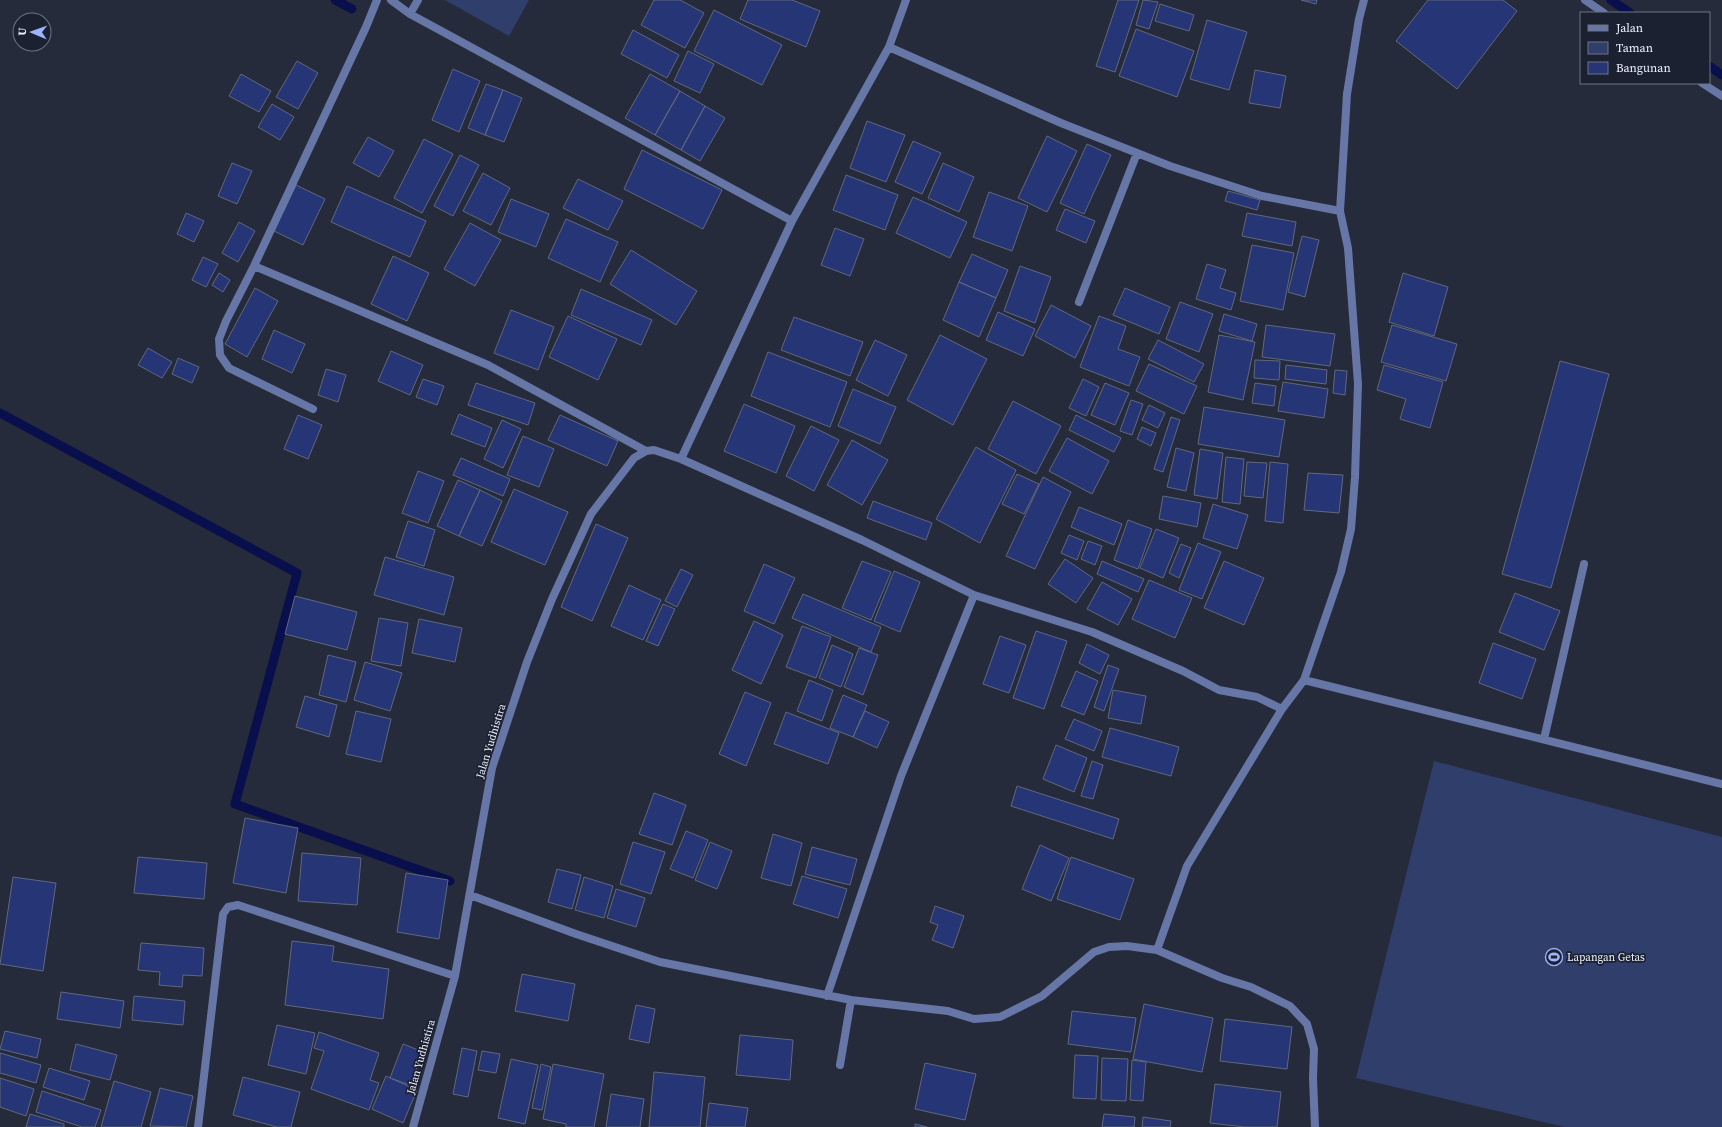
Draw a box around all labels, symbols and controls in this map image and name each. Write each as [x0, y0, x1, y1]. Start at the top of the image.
north arrow [12, 12, 52, 52]
legend [1580, 12, 1710, 84]
text: Jalan [1615, 20, 1643, 36]
text: U [15, 27, 30, 36]
text: Taman [1616, 40, 1653, 56]
text: Bangunan [1616, 60, 1671, 76]
street label: Jalan Yudhistira [472, 701, 510, 781]
sports icon: Lapangan Getas [1544, 947, 1564, 967]
place label: Lapangan Getas [1567, 950, 1645, 965]
street label: Jalan Yudhistira [403, 1017, 439, 1097]

